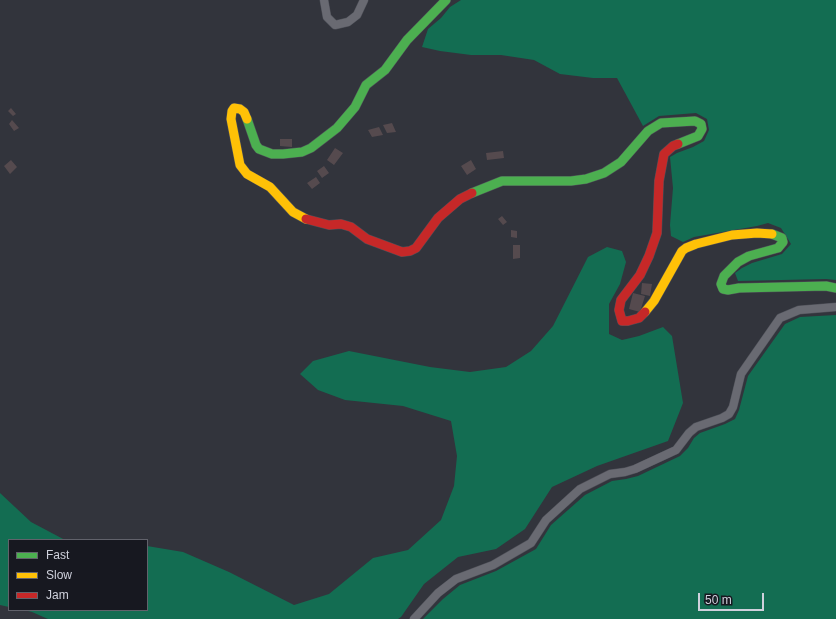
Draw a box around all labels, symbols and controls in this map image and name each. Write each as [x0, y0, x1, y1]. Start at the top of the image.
legend [8, 539, 148, 611]
text: Fast [46, 548, 69, 562]
text: Slow [46, 568, 72, 582]
scale bar [700, 585, 766, 611]
text: Jam [46, 588, 69, 602]
text: 50 m [705, 593, 732, 607]

